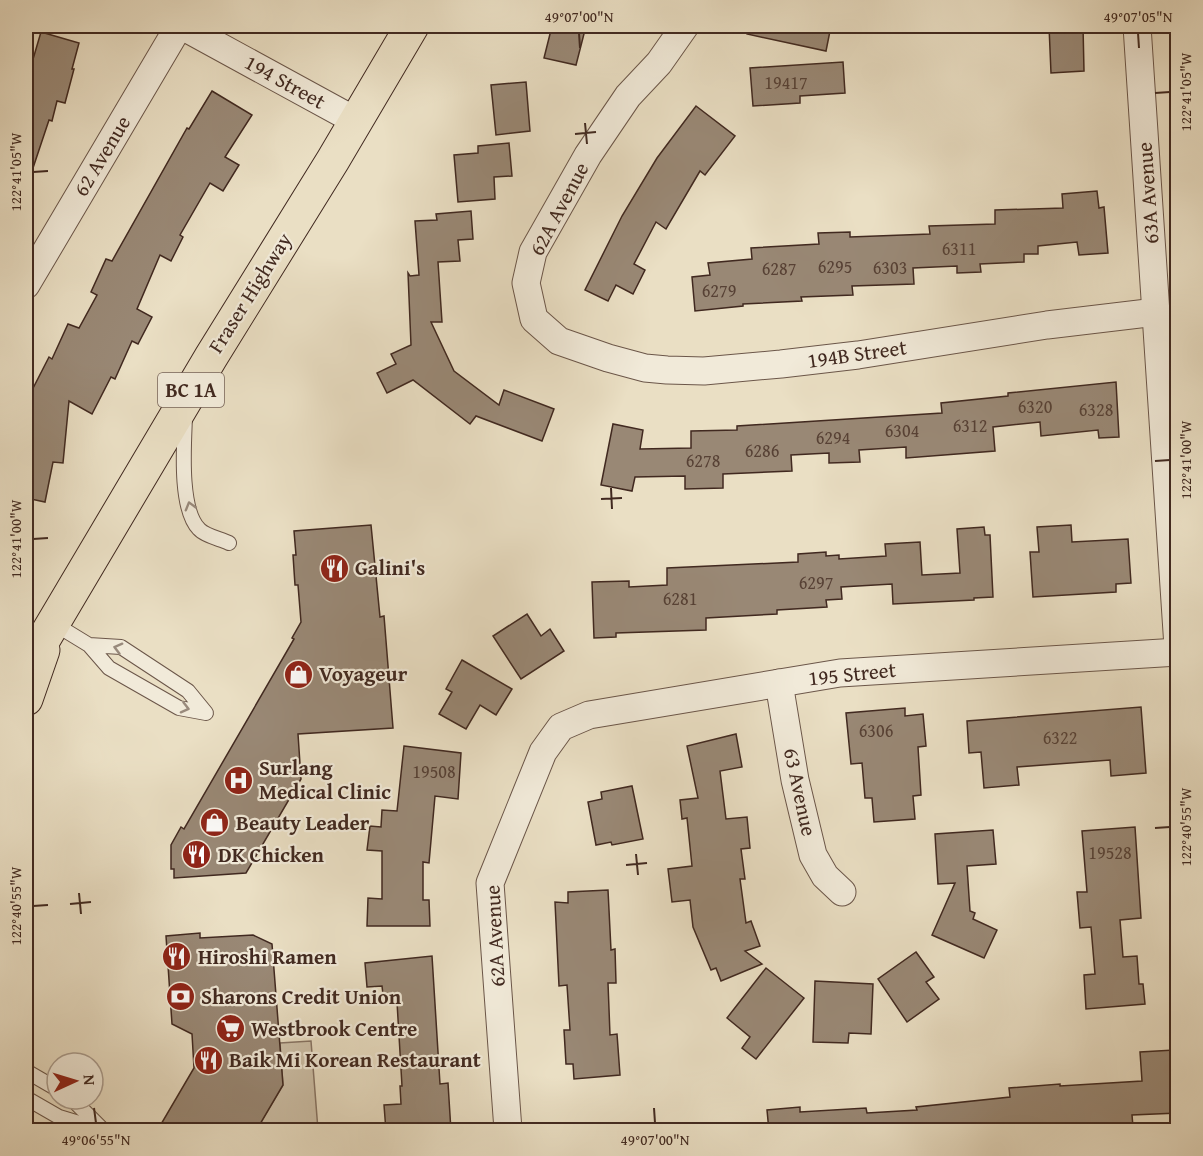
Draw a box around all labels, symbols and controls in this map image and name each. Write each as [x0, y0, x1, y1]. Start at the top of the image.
text: 49°07'00"N [545, 6, 614, 27]
text: 49°07'05"N [1104, 6, 1173, 27]
street label: 194 Street [239, 47, 332, 117]
text: 122°41'05"W [1175, 52, 1196, 132]
house number: 19417 [764, 69, 808, 96]
street label: 62 Avenue [65, 109, 138, 202]
text: 122°41'05"W [5, 132, 26, 212]
street label: 63A Avenue [1128, 141, 1167, 245]
street label: 62A Avenue [521, 156, 596, 261]
street label: Fraser Highway [200, 226, 299, 359]
house number: 6311 [942, 235, 976, 262]
house number: 6295 [818, 253, 852, 280]
house number: 6303 [873, 254, 907, 281]
house number: 6287 [762, 255, 796, 282]
house number: 6279 [702, 277, 736, 304]
street label: 194B Street [805, 331, 909, 376]
road number: BC 1A [158, 373, 224, 407]
house number: 6320 [1018, 393, 1053, 420]
house number: 6328 [1079, 396, 1113, 423]
house number: 6312 [953, 412, 987, 439]
house number: 6304 [885, 417, 919, 444]
text: 122°41'00"W [1175, 420, 1196, 500]
house number: 6294 [816, 424, 850, 451]
house number: 6286 [745, 437, 779, 464]
house number: 6278 [686, 447, 720, 474]
text: 122°41'00"W [5, 499, 26, 579]
one-way arrow [184, 501, 197, 511]
restaurant icon: Galini's [318, 552, 350, 584]
place label: Galini's [355, 552, 425, 583]
house number: 6297 [799, 569, 833, 596]
house number: 6281 [663, 585, 697, 612]
one-way arrow [113, 643, 123, 656]
street label: 195 Street [807, 653, 898, 694]
shop icon: Voyageur [282, 658, 314, 690]
place label: Voyageur [319, 658, 408, 689]
one-way arrow [180, 701, 190, 714]
house number: 6306 [859, 717, 893, 744]
house number: 6322 [1043, 724, 1077, 751]
street label: 63 Avenue [776, 745, 825, 839]
place label: Surlang Medical Clinic [259, 752, 391, 807]
house number: 19508 [412, 758, 456, 785]
hospital icon: Surlang Medical Clinic [222, 764, 254, 796]
text: 122°40'55"W [1175, 787, 1196, 867]
shop icon: Beauty Leader [199, 807, 231, 839]
place label: Beauty Leader [236, 807, 370, 838]
restaurant icon: DK Chicken [181, 839, 213, 871]
place label: DK Chicken [218, 839, 325, 870]
house number: 19528 [1088, 839, 1132, 866]
text: 122°40'55"W [5, 866, 26, 946]
street label: 62A Avenue [476, 884, 513, 988]
restaurant icon: Hiroshi Ramen [161, 941, 193, 973]
place label: Hiroshi Ramen [198, 941, 337, 972]
bank icon: Sharons Credit Union [164, 981, 196, 1013]
place label: Sharons Credit Union [201, 981, 402, 1012]
supermarket icon: Westbrook Centre [214, 1013, 246, 1045]
place label: Westbrook Centre [251, 1013, 417, 1044]
restaurant icon: Baik Mi Korean Restaurant [192, 1044, 224, 1076]
place label: Baik Mi Korean Restaurant [229, 1044, 481, 1075]
north arrow [45, 1051, 105, 1111]
text: N [78, 1074, 102, 1086]
text: 49°06'55"N [62, 1129, 131, 1150]
text: 49°07'00"N [621, 1129, 690, 1150]

